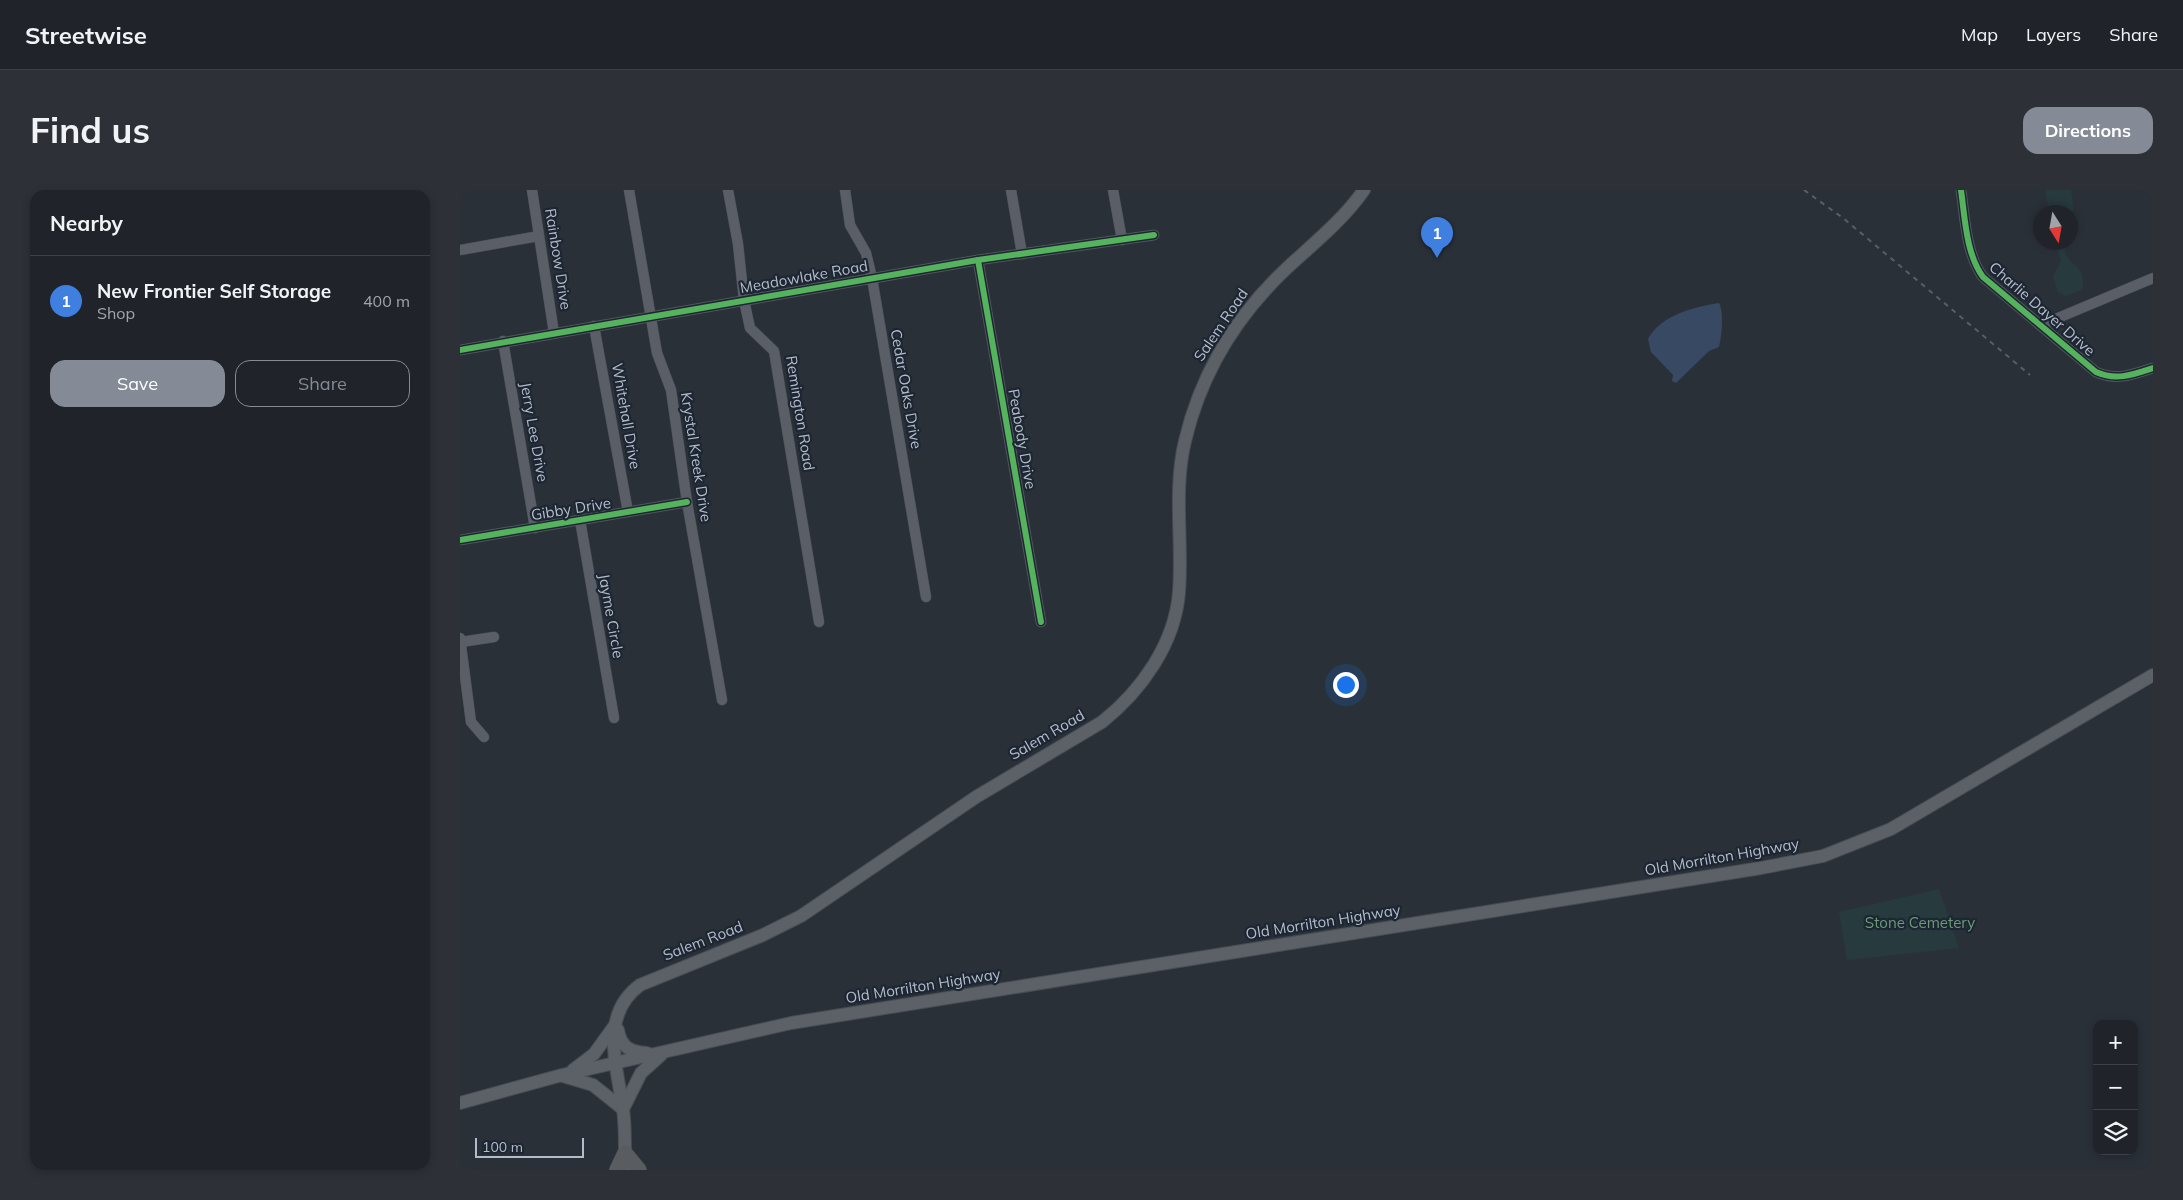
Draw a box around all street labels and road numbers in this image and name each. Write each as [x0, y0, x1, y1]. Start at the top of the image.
street label: Rainbow Drive [541, 207, 576, 311]
street label: Meadowlake Road [739, 256, 869, 297]
street label: Charlie Dayer Drive [1985, 257, 2099, 360]
street label: Salem Road [1189, 285, 1252, 365]
street label: Cedar Oaks Drive [887, 328, 926, 450]
street label: Remington Road [782, 354, 819, 472]
street label: Whitehall Drive [608, 361, 645, 470]
street label: Jerry Lee Drive [516, 381, 553, 483]
street label: Peabody Drive [1004, 387, 1041, 490]
street label: Krystal Kreek Drive [677, 391, 716, 523]
street label: Gibby Drive [530, 493, 612, 524]
street label: Jayme Circle [595, 572, 628, 660]
street label: Salem Road [1006, 705, 1088, 764]
street label: Old Morrilton Highway [1643, 834, 1801, 879]
street label: Old Morrilton Highway [1244, 900, 1402, 943]
street label: Salem Road [660, 917, 745, 964]
street label: Old Morrilton Highway [844, 964, 1002, 1007]

